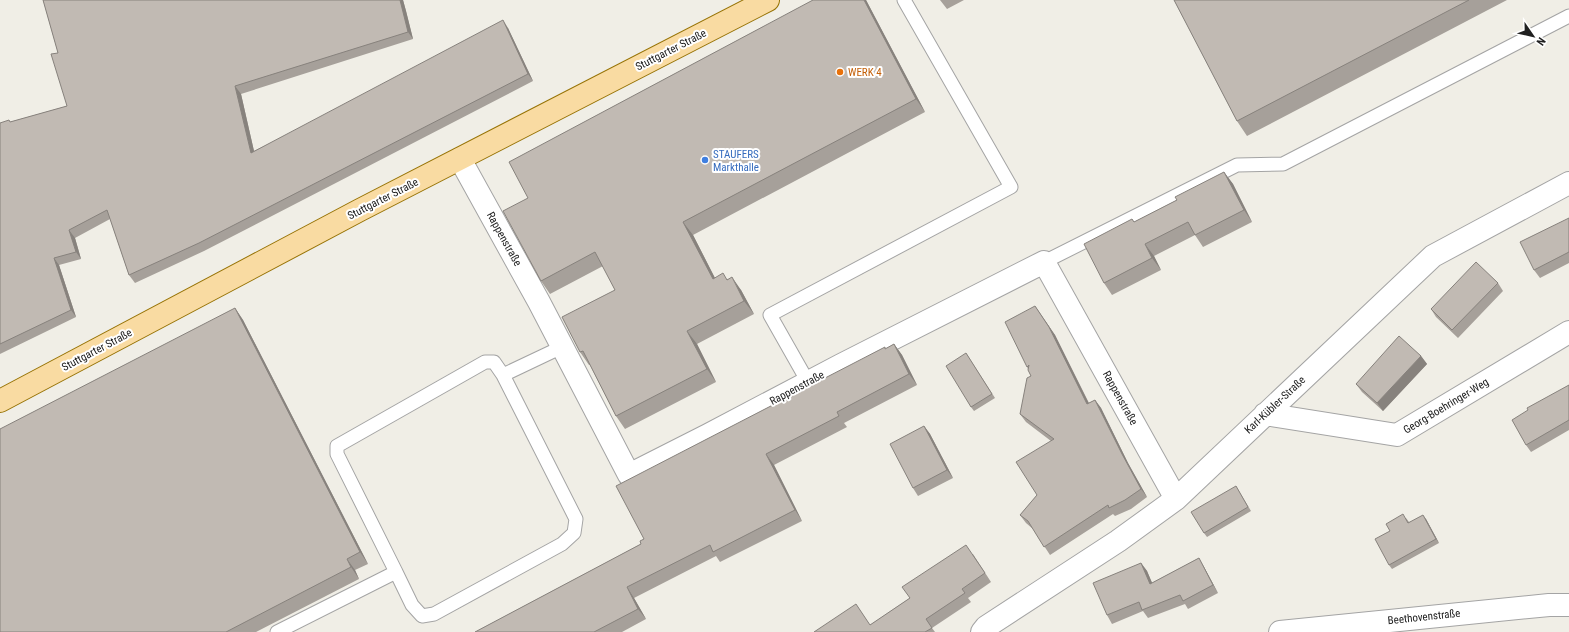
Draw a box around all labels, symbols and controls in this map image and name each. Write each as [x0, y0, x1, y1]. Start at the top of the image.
north arrow [1513, 16, 1553, 56]
street label: Stuttgarter Straße [633, 27, 709, 73]
text: N [1533, 35, 1548, 48]
place label: WERK 4 [848, 66, 882, 79]
marker: WERK 4 [835, 67, 845, 77]
place label: STAUFERS Markthalle [713, 148, 759, 174]
marker: STAUFERS Markthalle [700, 155, 710, 165]
street label: Stuttgarter Straße [345, 176, 421, 222]
street label: Rappenstraße [484, 210, 524, 268]
street label: Stuttgarter Straße [60, 326, 134, 374]
street label: Rappenstraße [767, 368, 827, 408]
street label: Rappenstraße [1100, 369, 1140, 427]
street label: Karl-Kübler-Straße [1242, 373, 1308, 437]
street label: Georg-Boehringer-Weg [1401, 375, 1491, 437]
street label: Beethovenstraße [1387, 607, 1461, 627]

